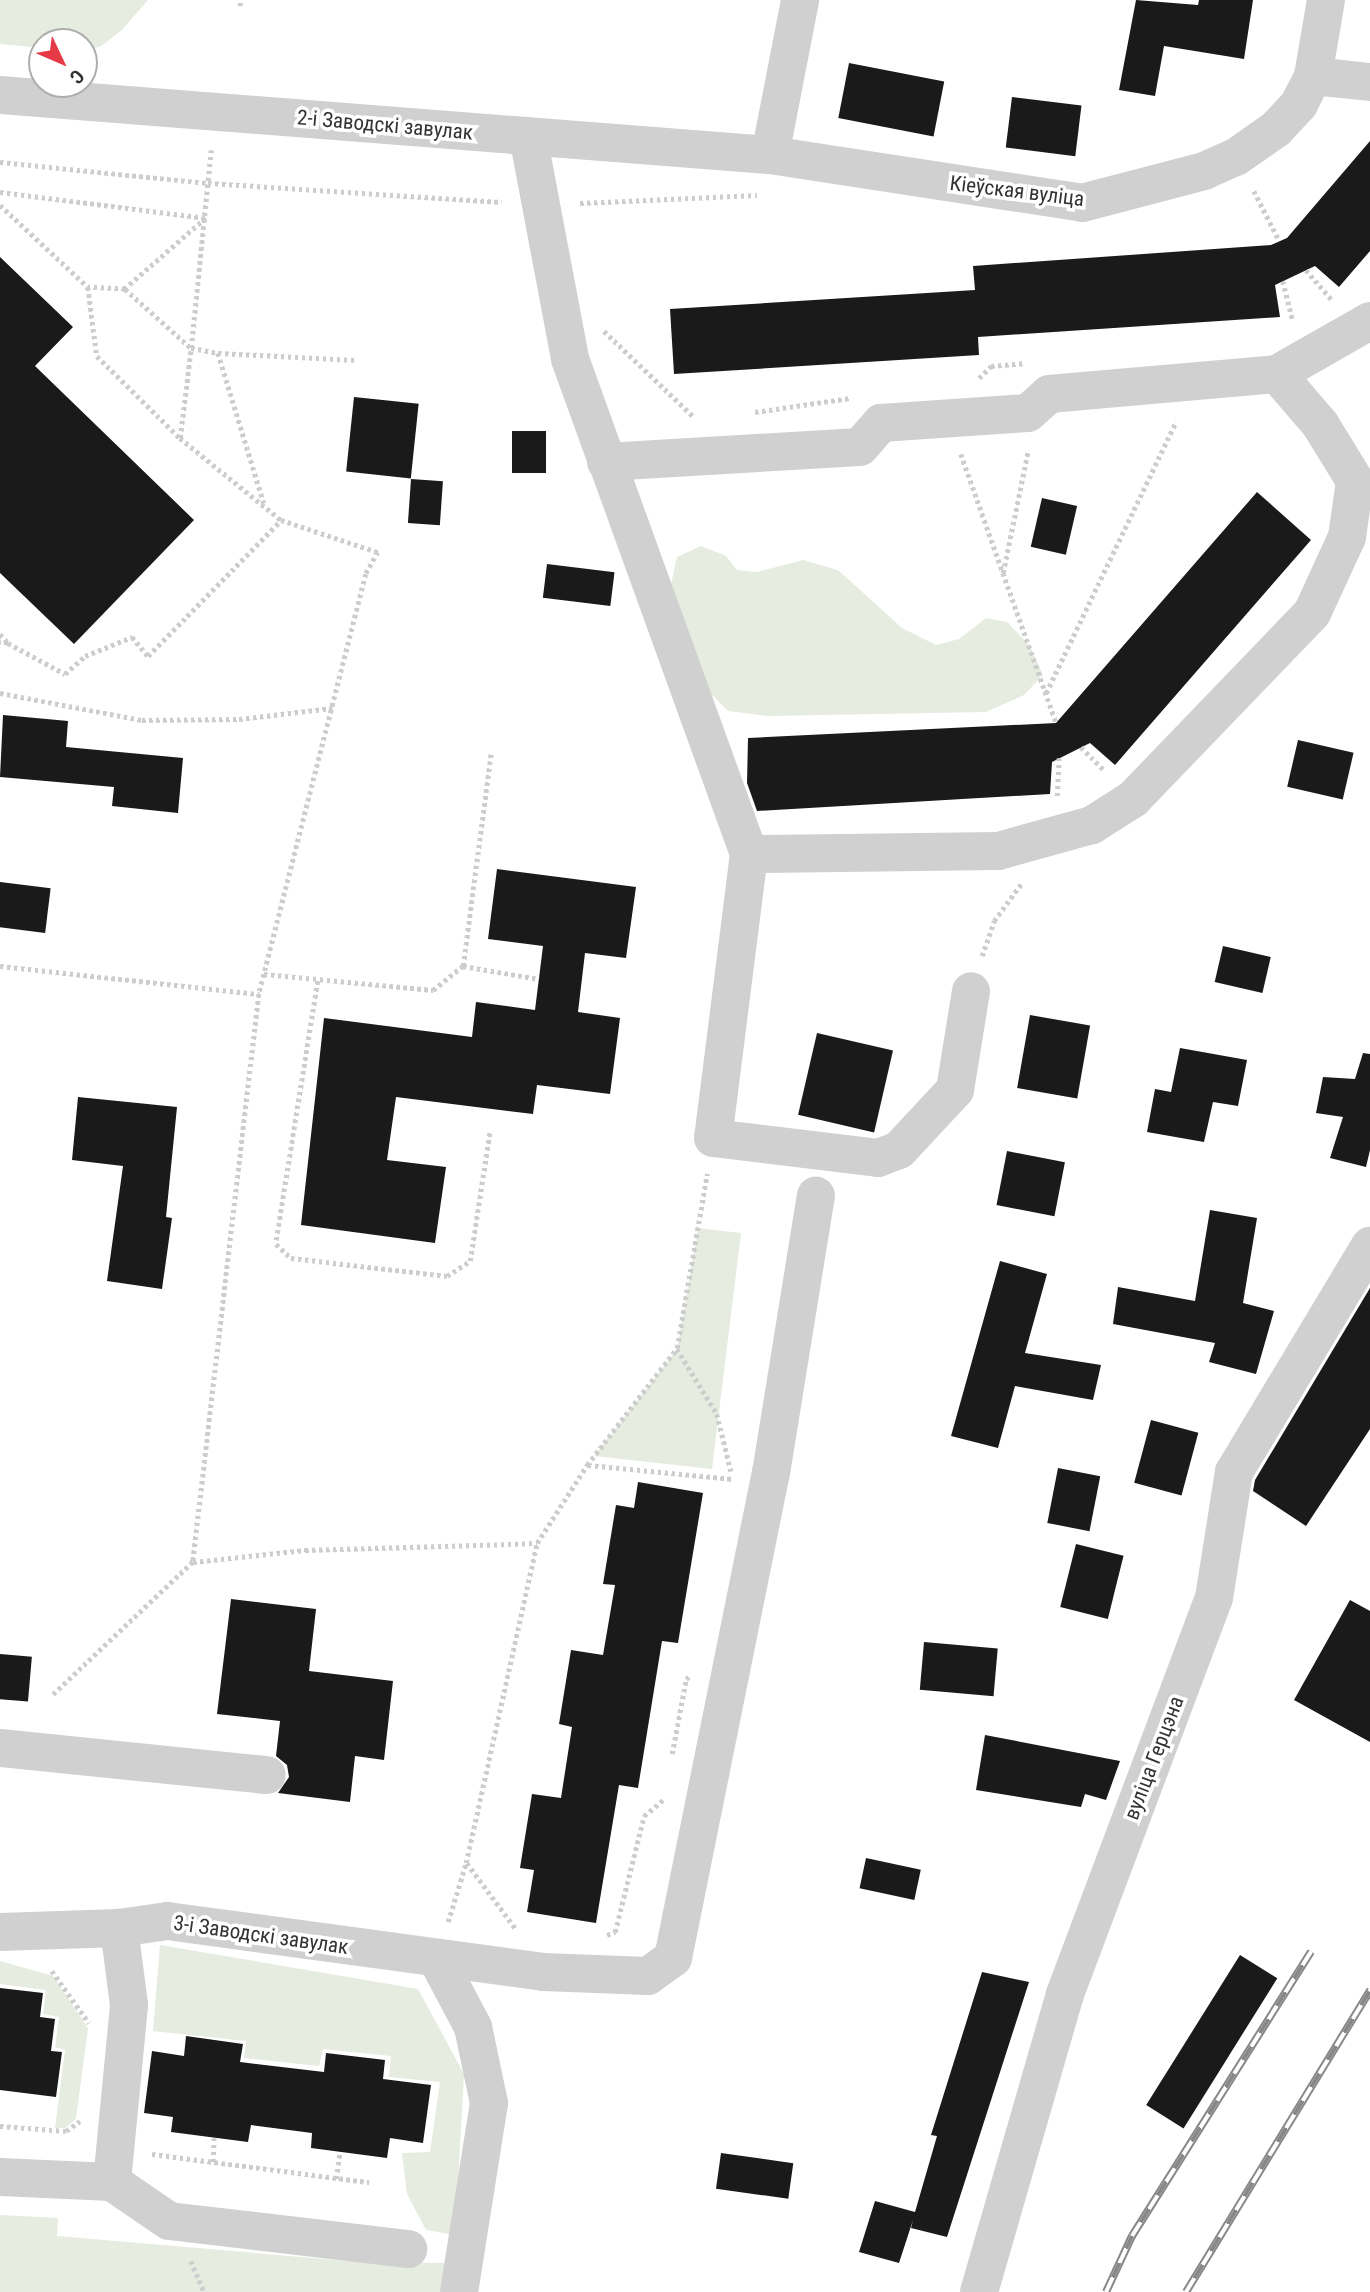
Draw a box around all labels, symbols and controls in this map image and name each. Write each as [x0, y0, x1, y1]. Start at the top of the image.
north arrow [28, 28, 98, 98]
text: С [65, 65, 89, 88]
street label: 2-і Заводскі завулак [296, 105, 474, 145]
street label: Кіеўская вуліца [948, 170, 1086, 212]
street label: вуліца Герцэна [1119, 1693, 1189, 1823]
street label: 3-і Заводскі завулак [172, 1910, 350, 1960]

